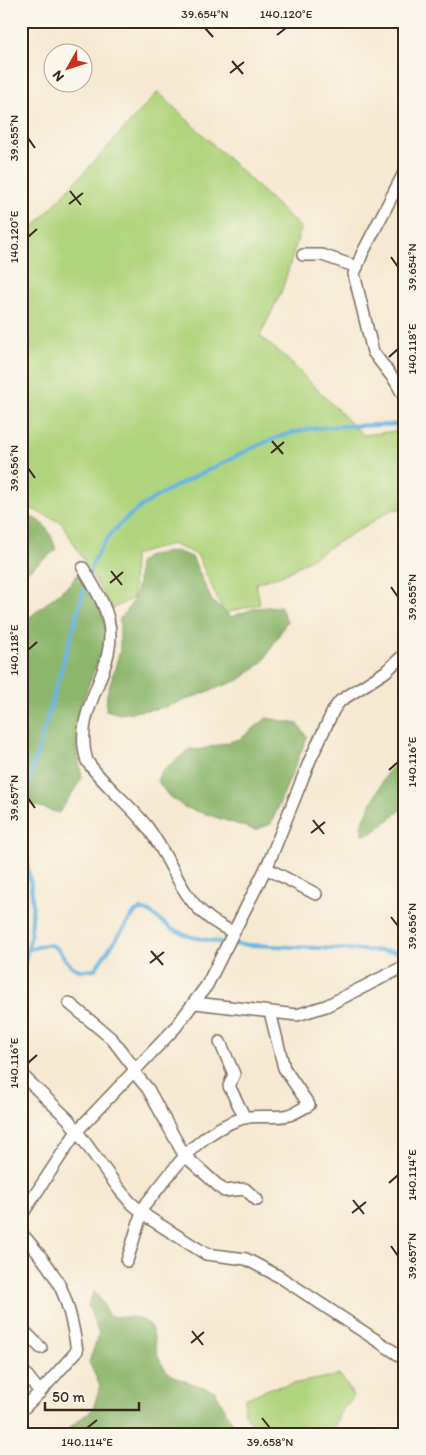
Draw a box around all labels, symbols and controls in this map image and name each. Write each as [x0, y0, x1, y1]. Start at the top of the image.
text: 39.654°N [181, 7, 229, 21]
text: 140.120°E [260, 7, 313, 21]
north arrow [42, 42, 92, 92]
text: N [49, 67, 68, 85]
text: 39.655°N [7, 115, 21, 161]
text: 140.120°E [7, 210, 21, 263]
text: 39.654°N [405, 243, 419, 291]
text: 140.118°E [405, 323, 419, 375]
text: 39.656°N [7, 445, 21, 491]
text: 39.655°N [405, 574, 419, 620]
text: 140.118°E [7, 624, 21, 676]
text: 140.116°E [405, 736, 419, 787]
text: 39.657°N [7, 775, 21, 821]
text: 39.656°N [405, 903, 419, 949]
text: 140.116°E [7, 1037, 21, 1088]
text: 140.114°E [405, 1149, 419, 1201]
text: 39.657°N [405, 1233, 419, 1279]
scale bar [45, 1380, 139, 1412]
text: 50 m [52, 1388, 85, 1406]
text: 140.114°E [61, 1435, 113, 1449]
text: 39.658°N [247, 1435, 293, 1449]

